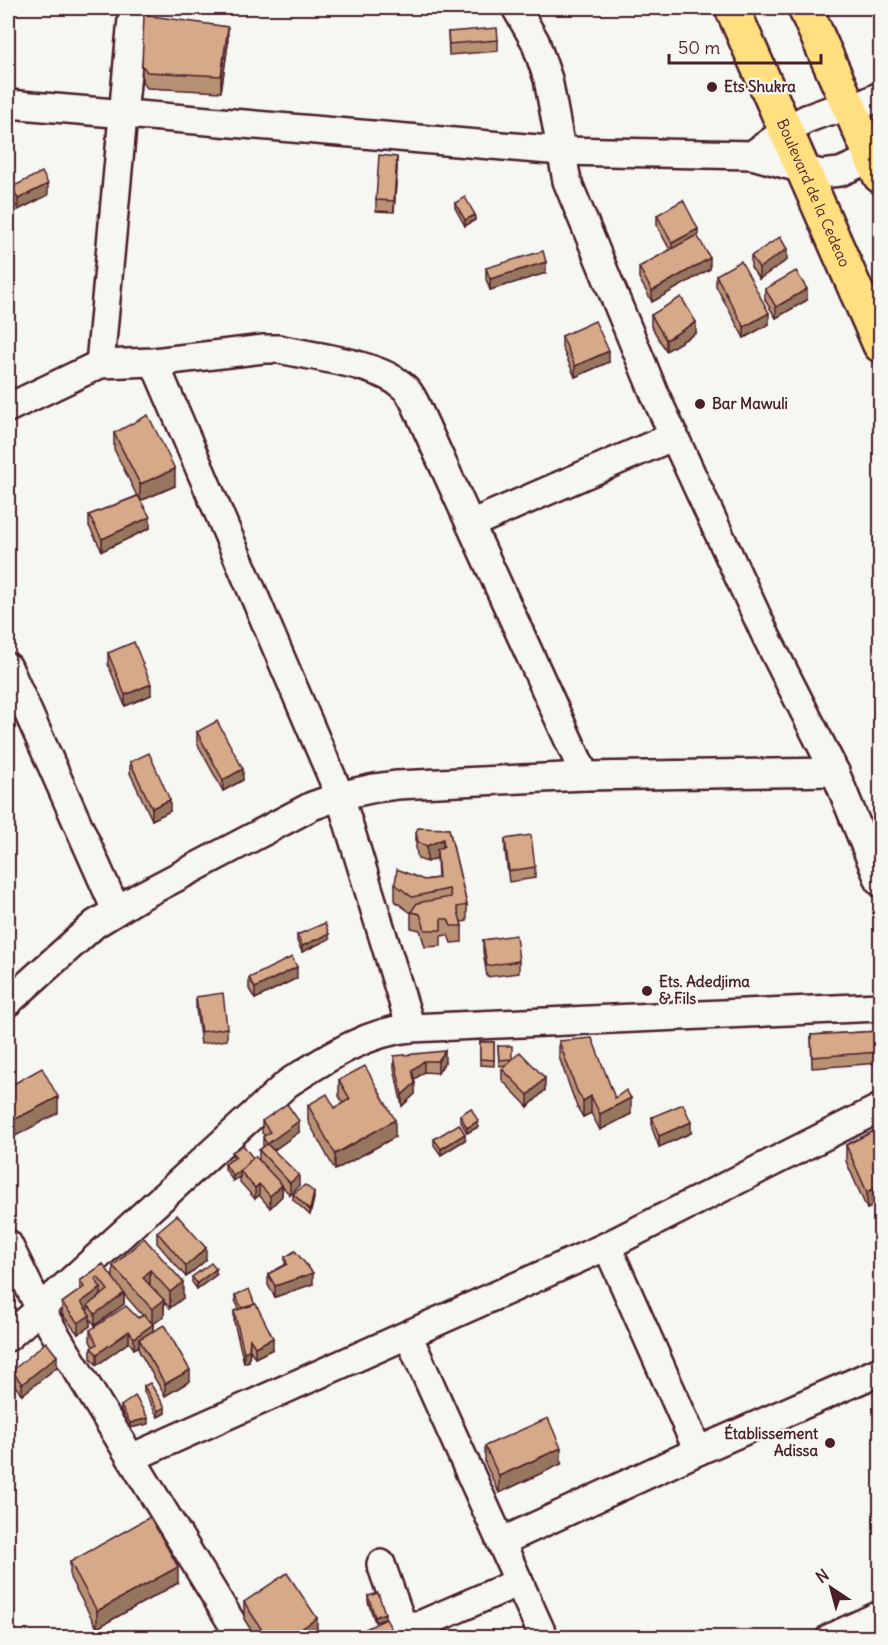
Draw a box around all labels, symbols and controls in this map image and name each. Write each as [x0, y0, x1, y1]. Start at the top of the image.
scale bar [669, 27, 820, 65]
text: 50 m [678, 36, 720, 59]
place label: Ets Shukra [724, 77, 796, 96]
marker: Ets Shukra [705, 80, 719, 94]
street label: Boulevard de la Cedeao [773, 116, 855, 270]
place label: Bar Mawuli [712, 394, 788, 413]
marker: Bar Mawuli [693, 397, 707, 411]
place label: Ets. Adedjima & Fils [659, 972, 750, 1008]
marker: Ets. Adedjima & Fils [640, 984, 654, 998]
place label: Établissement Adissa [724, 1423, 819, 1460]
marker: Établissement Adissa [823, 1436, 837, 1450]
north arrow [801, 1558, 861, 1618]
text: N [812, 1565, 833, 1587]

